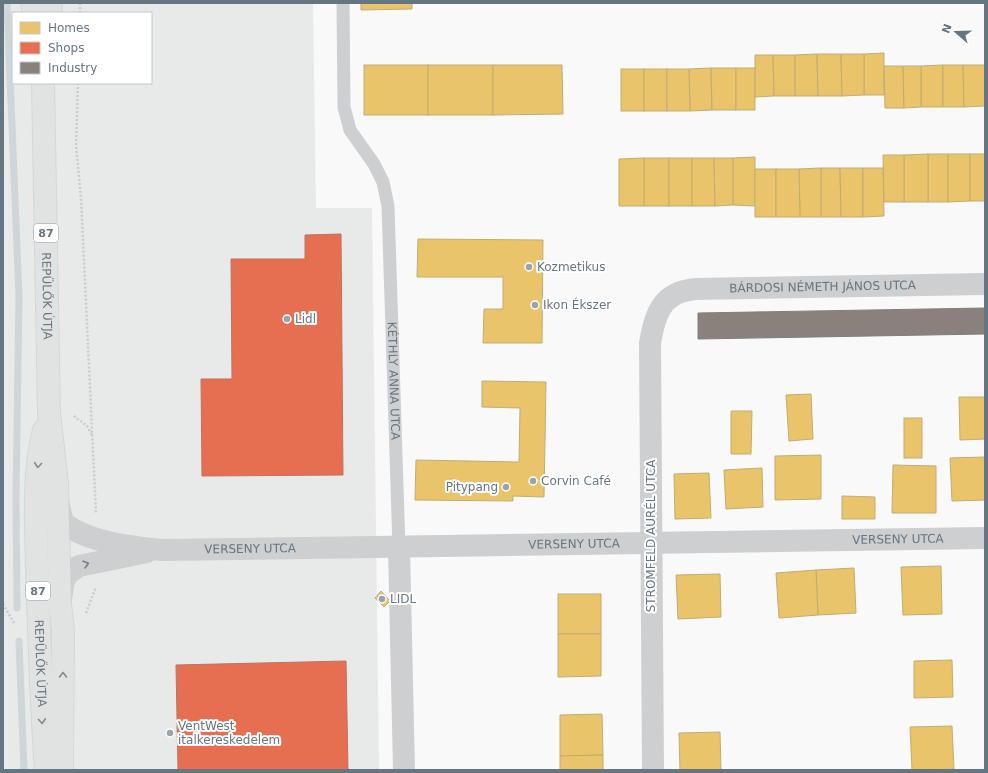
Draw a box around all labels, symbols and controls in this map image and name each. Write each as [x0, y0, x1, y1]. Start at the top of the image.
legend [12, 12, 152, 84]
north arrow [936, 12, 976, 52]
text: Homes [48, 21, 90, 35]
text: N [939, 22, 955, 35]
text: Shops [48, 41, 84, 55]
text: Industry [48, 61, 97, 75]
road number: 87 [34, 224, 58, 242]
street label: REPÜLŐK ÚTJA [39, 252, 56, 341]
place label: Kozmetikus [537, 260, 605, 274]
marker: Kozmetikus [524, 262, 534, 272]
street label: BÁRDOSI NÉMETH JÁNOS UTCA [729, 278, 917, 295]
place label: Ikon Ékszer [543, 297, 611, 312]
marker: Ikon Ékszer [530, 300, 540, 310]
place label: Lidl [295, 312, 316, 326]
marker: Lidl [282, 314, 292, 324]
street label: KÉTHLY ANNA UTCA [385, 321, 403, 441]
street label: STROMFELD AURÉL UTCA [643, 459, 658, 612]
one-way arrow [34, 462, 43, 468]
place label: Corvin Café [541, 474, 611, 488]
marker: Corvin Café [528, 476, 538, 486]
place label: Pitypang [446, 480, 498, 494]
marker: Pitypang [501, 482, 511, 492]
street label: VERSENY UTCA [852, 532, 945, 547]
street label: VERSENY UTCA [528, 536, 621, 552]
street label: VERSENY UTCA [204, 541, 297, 556]
one-way arrow [82, 560, 89, 569]
road number: 87 [26, 582, 50, 600]
place label: LIDL [390, 592, 416, 606]
marker: LIDL [377, 594, 387, 604]
street label: REPÜLŐK ÚTJA [32, 619, 49, 708]
one-way arrow [59, 672, 67, 678]
one-way arrow [38, 718, 47, 724]
place label: VentWest italkereskedelem [178, 719, 280, 747]
marker: VentWest italkereskedelem [165, 728, 175, 738]

